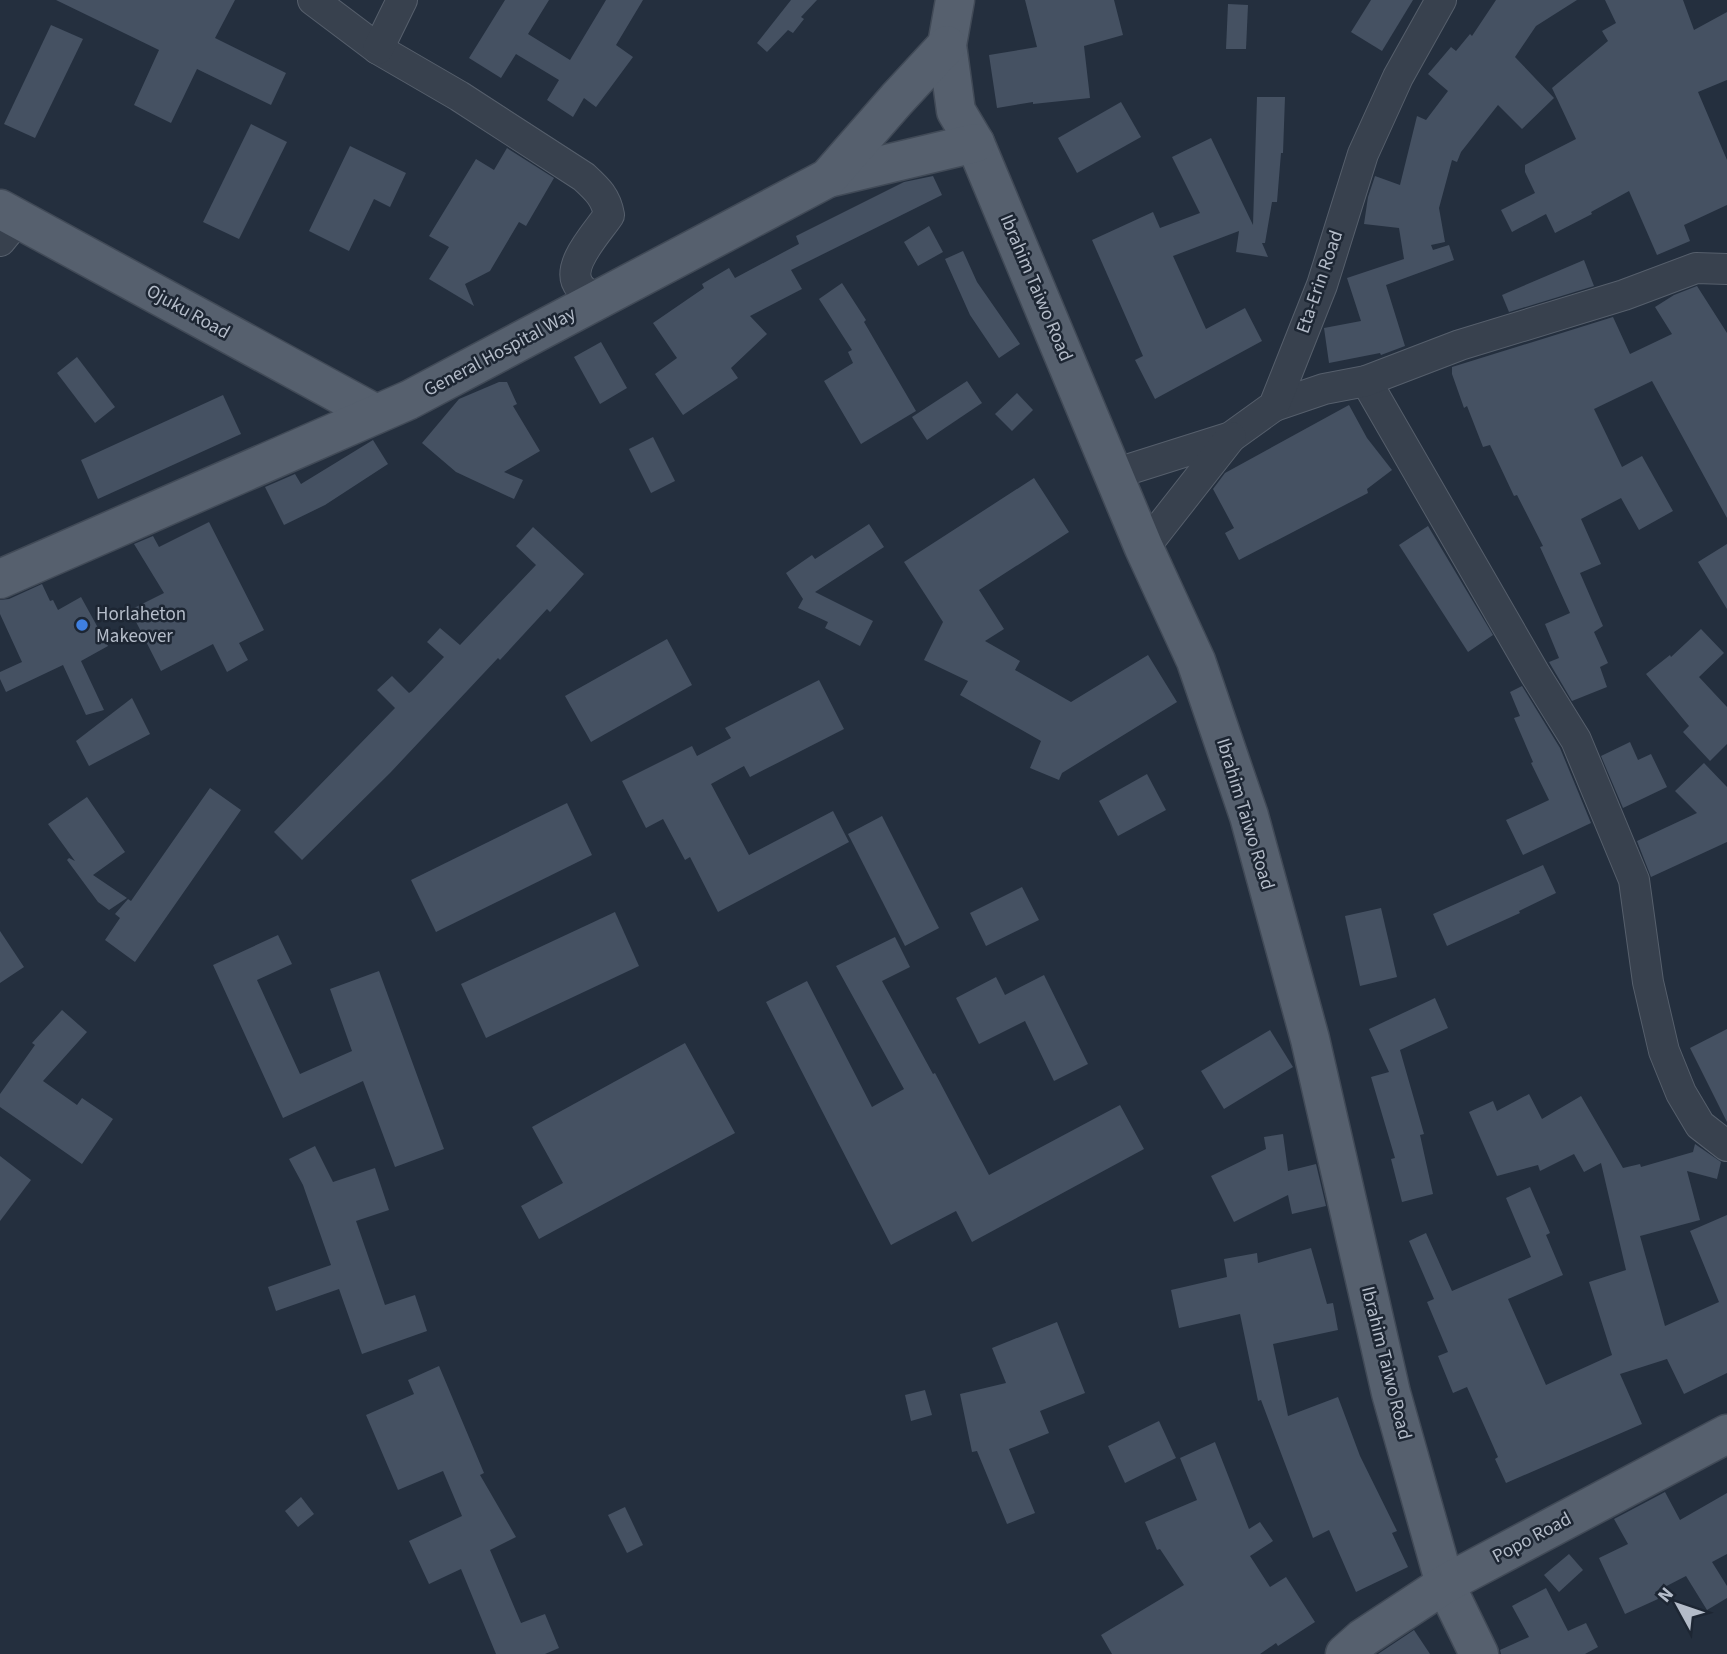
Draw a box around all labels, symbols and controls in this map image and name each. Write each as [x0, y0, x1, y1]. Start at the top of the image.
street label: Ibrahim Taiwo Road [993, 210, 1079, 366]
street label: Eta-Erin Road [1290, 227, 1350, 337]
street label: Ojuku Road [141, 278, 235, 346]
street label: General Hospital Way [419, 300, 581, 403]
place label: Horlaheton Makeover [96, 601, 186, 650]
marker: Horlaheton Makeover [74, 617, 90, 633]
street label: Ibrahim Taiwo Road [1209, 735, 1281, 893]
street label: Ibrahim Taiwo Road [1354, 1283, 1418, 1443]
street label: Popo Road [1488, 1506, 1576, 1570]
north arrow [1643, 1570, 1713, 1640]
text: N [1652, 1582, 1681, 1609]

